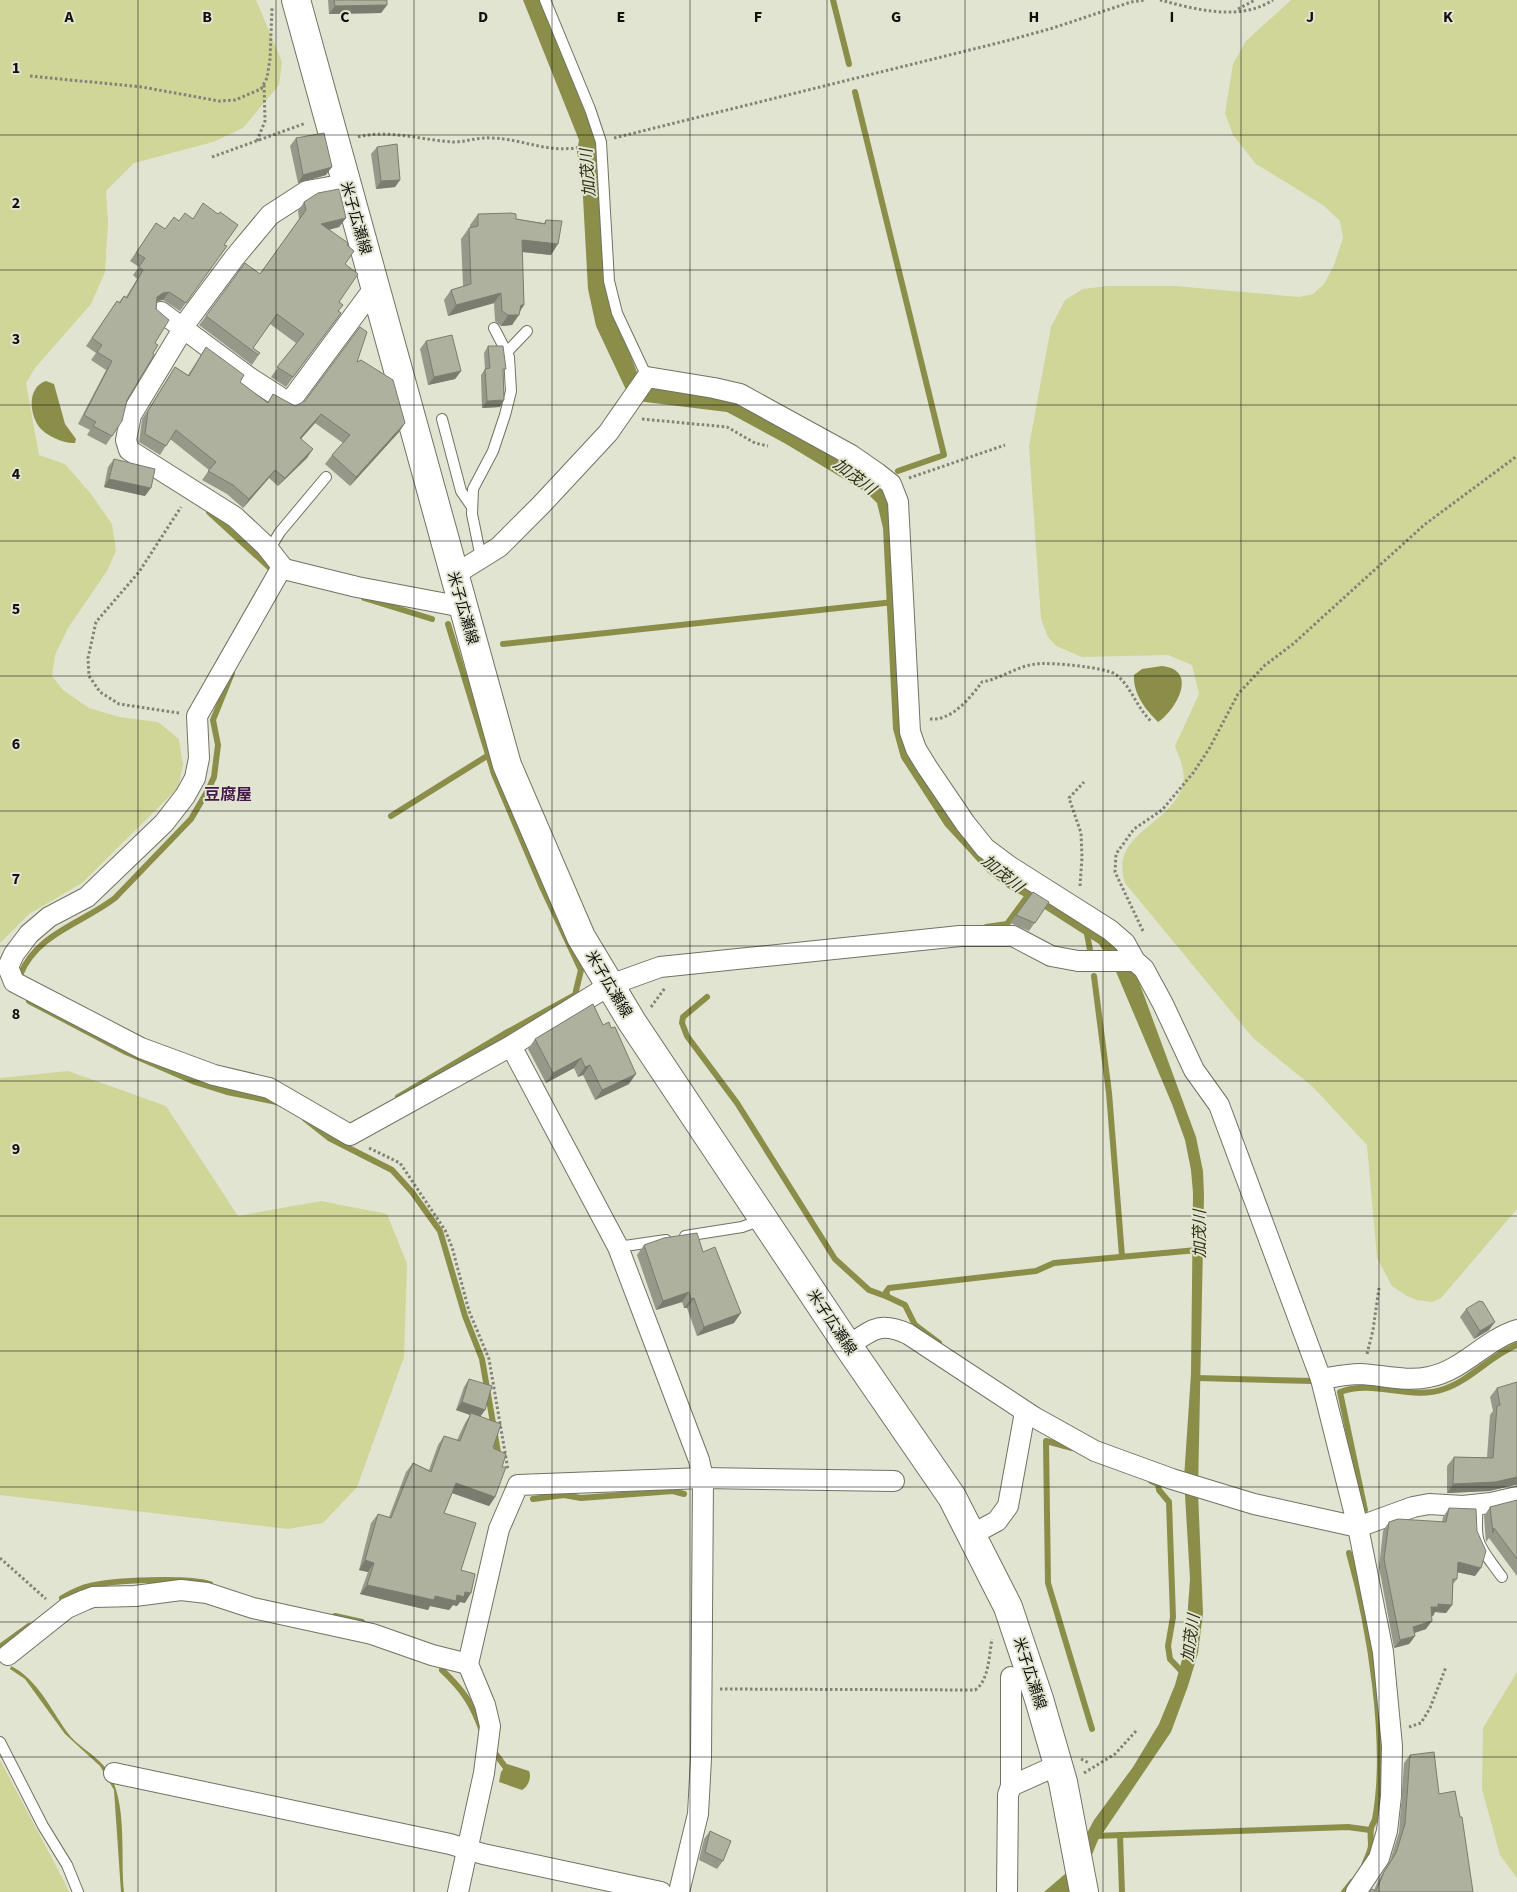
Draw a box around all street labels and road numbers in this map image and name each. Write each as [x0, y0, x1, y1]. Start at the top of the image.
street label: 米子広瀬線 [335, 179, 376, 257]
street label: 米子広瀬線 [442, 569, 483, 647]
street label: 米子広瀬線 [580, 947, 637, 1022]
street label: 米子広瀬線 [802, 1285, 861, 1359]
street label: 米子広瀬線 [1008, 1634, 1051, 1712]

